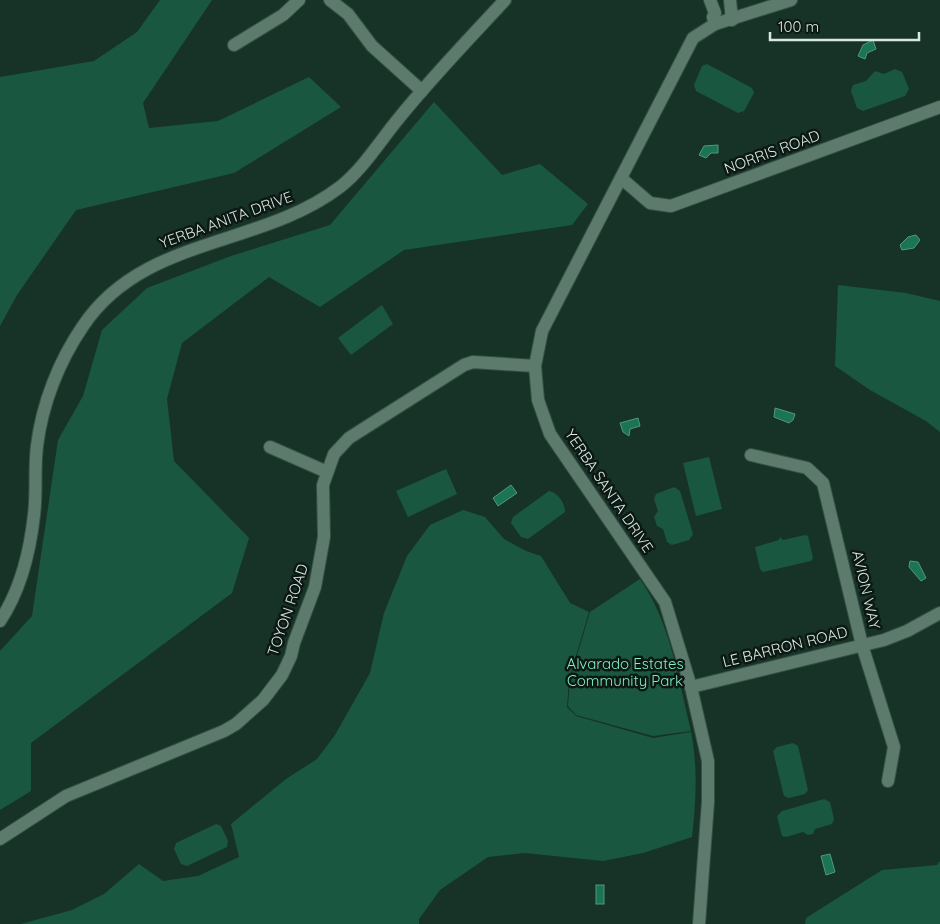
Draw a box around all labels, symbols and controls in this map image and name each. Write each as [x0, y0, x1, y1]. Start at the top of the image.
scale bar [770, 10, 919, 42]
text: 100 m [778, 17, 819, 36]
street label: NORRIS ROAD [721, 125, 823, 178]
street label: YERBA ANITA DRIVE [157, 187, 295, 252]
street label: YERBA SANTA DRIVE [561, 425, 658, 556]
street label: AVION WAY [848, 549, 885, 632]
street label: TOYON ROAD [263, 561, 312, 658]
street label: LE BARRON ROAD [720, 622, 850, 671]
park label: Alvarado Estates Community Park [567, 654, 683, 690]

